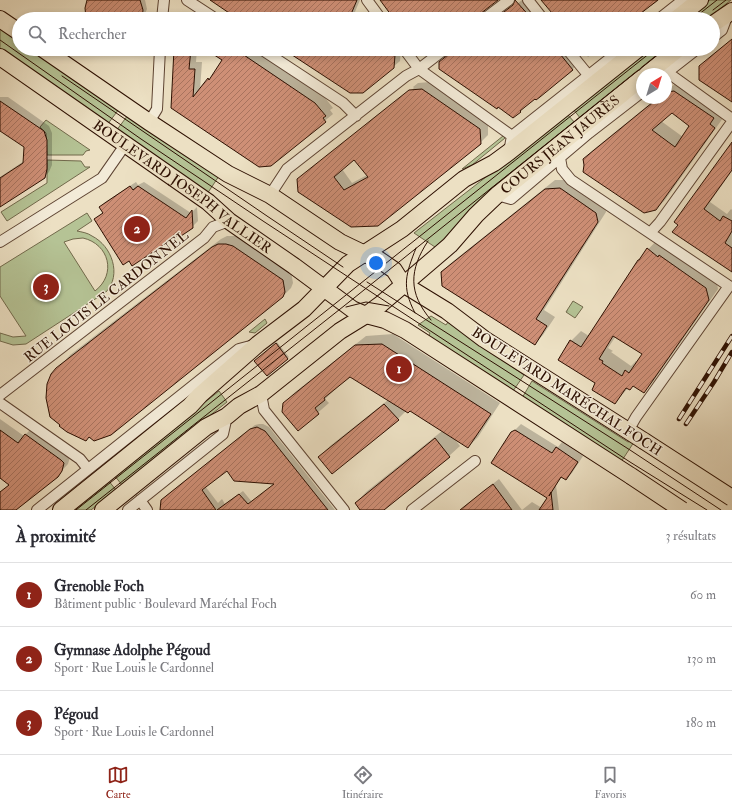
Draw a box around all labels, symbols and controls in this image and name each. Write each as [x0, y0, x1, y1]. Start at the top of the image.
search box [12, 12, 720, 56]
icon: search [26, 23, 48, 45]
text: Rechercher [58, 25, 126, 44]
north arrow [636, 68, 672, 104]
street label: COURS JEAN JAURÈS [497, 92, 623, 198]
street label: BOULEVARD JOSEPH VALLIER [90, 117, 276, 258]
pin: 2 [124, 214, 150, 244]
street label: RUE LOUIS LE CARDONNEL [21, 227, 192, 366]
your location [366, 253, 386, 273]
pin: 3 [33, 272, 59, 302]
street label: BOULEVARD MARÉCHAL FOCH [469, 324, 665, 459]
pin: 1 [386, 354, 412, 384]
text: À proximité [16, 526, 96, 547]
text: 3 résultats [665, 528, 716, 544]
text: Grenoble Foch [54, 577, 144, 596]
text: 1 [27, 587, 31, 603]
text: 60 m [690, 587, 716, 603]
text: Bâtiment public · Boulevard Maréchal Foch [54, 596, 277, 612]
text: Gymnase Adolphe Pégoud [54, 641, 210, 660]
text: 2 [26, 651, 32, 667]
text: 130 m [687, 651, 716, 667]
text: Sport · Rue Louis le Cardonnel [54, 660, 214, 676]
text: Pégoud [54, 705, 98, 724]
text: 3 [27, 715, 32, 731]
text: 180 m [686, 715, 716, 731]
text: Sport · Rue Louis le Cardonnel [54, 724, 214, 740]
tab: Carte [106, 764, 131, 801]
tab: Itinéraire [342, 764, 383, 801]
tab: Favoris [595, 764, 626, 801]

